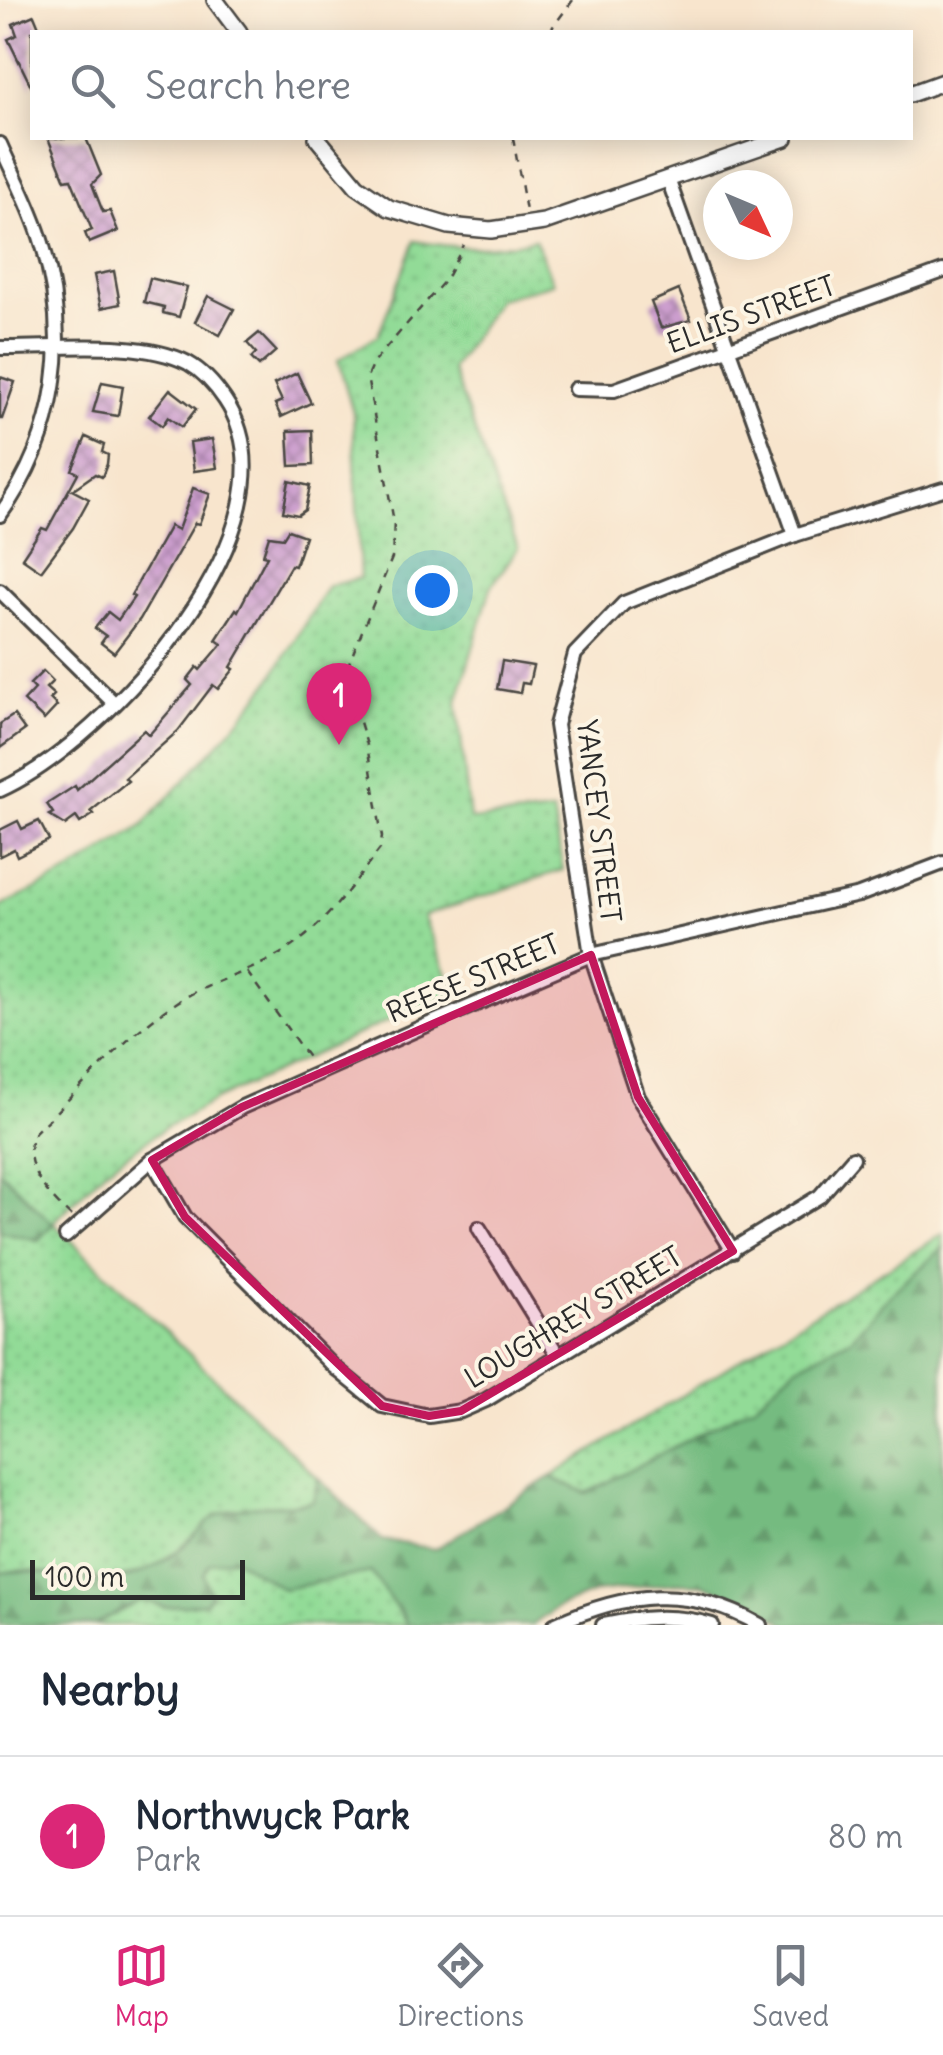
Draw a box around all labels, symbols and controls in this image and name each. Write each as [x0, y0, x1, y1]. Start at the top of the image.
search box [30, 30, 913, 140]
icon: search [65, 58, 120, 113]
text: Search here [145, 62, 351, 109]
north arrow [703, 170, 793, 260]
street label: ELLIS STREET [662, 267, 840, 361]
your location [407, 565, 458, 616]
pin: 1 [306, 662, 372, 745]
street label: YANCEY STREET [569, 718, 629, 924]
street label: REESE STREET [381, 925, 565, 1031]
street label: LOUGHREY STREET [458, 1238, 688, 1396]
scale bar [30, 1555, 245, 1600]
text: 100 m [45, 1559, 124, 1595]
text: Nearby [40, 1664, 179, 1716]
text: Northwyck Park [135, 1792, 410, 1839]
text: 1 [66, 1816, 79, 1857]
text: 80 m [828, 1816, 903, 1857]
text: Park [135, 1839, 201, 1880]
tab: Map [114, 1938, 169, 2034]
tab: Directions [397, 1938, 524, 2034]
tab: Saved [752, 1938, 829, 2034]

